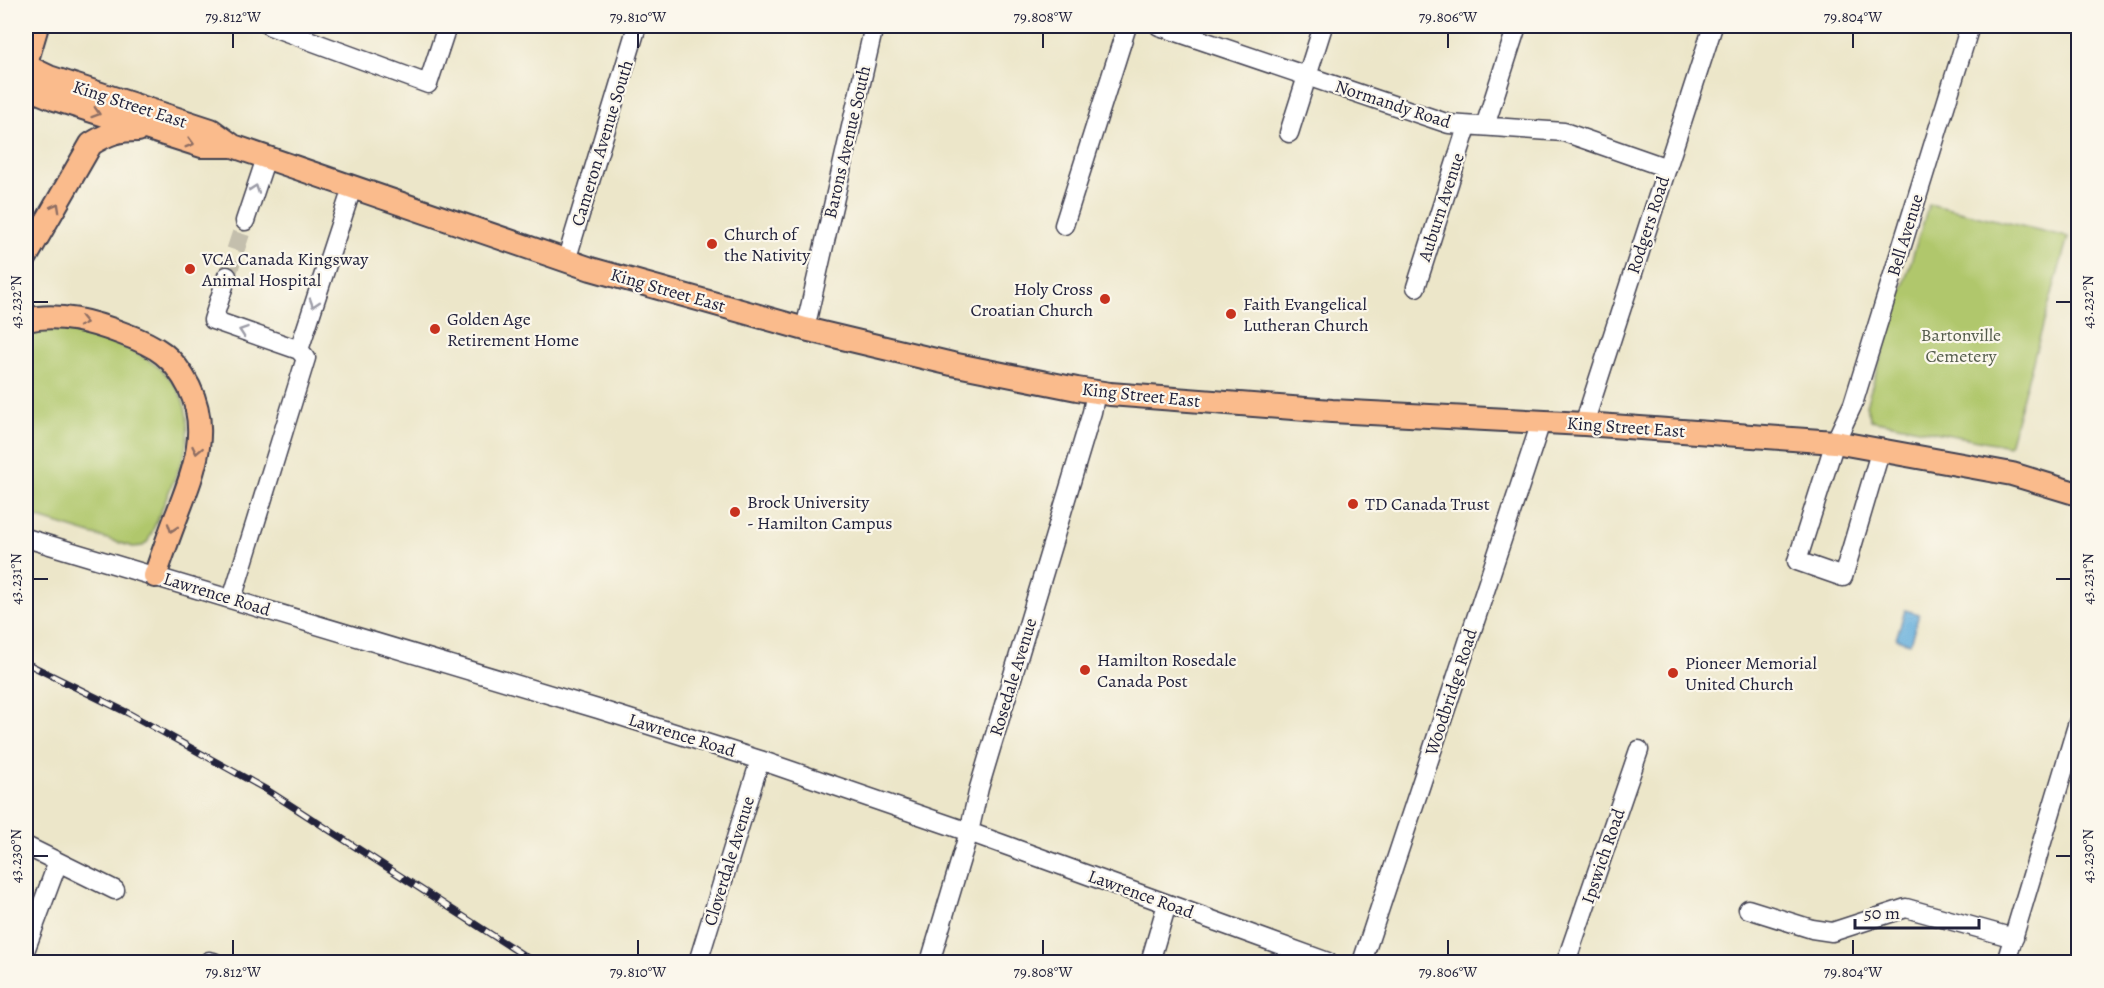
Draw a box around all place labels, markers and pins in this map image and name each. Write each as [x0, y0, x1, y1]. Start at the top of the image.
place label: Church of the Nativity [724, 222, 811, 267]
marker: Church of the Nativity [705, 237, 719, 251]
place label: VCA Canada Kingsway Animal Hospital [201, 247, 369, 292]
marker: VCA Canada Kingsway Animal Hospital [183, 262, 197, 276]
place label: Holy Cross Croatian Church [971, 277, 1093, 322]
marker: Holy Cross Croatian Church [1098, 292, 1112, 306]
place label: Faith Evangelical Lutheran Church [1243, 292, 1369, 337]
place label: Golden Age Retirement Home [447, 307, 579, 352]
marker: Faith Evangelical Lutheran Church [1224, 307, 1238, 321]
marker: Golden Age Retirement Home [428, 322, 442, 336]
place label: Brock University - Hamilton Campus [747, 490, 893, 535]
place label: TD Canada Trust [1365, 492, 1490, 516]
marker: TD Canada Trust [1346, 497, 1360, 511]
marker: Brock University - Hamilton Campus [728, 505, 742, 519]
place label: Hamilton Rosedale Canada Post [1097, 648, 1237, 693]
place label: Pioneer Memorial United Church [1685, 651, 1817, 696]
marker: Hamilton Rosedale Canada Post [1078, 663, 1092, 677]
marker: Pioneer Memorial United Church [1666, 666, 1680, 680]

